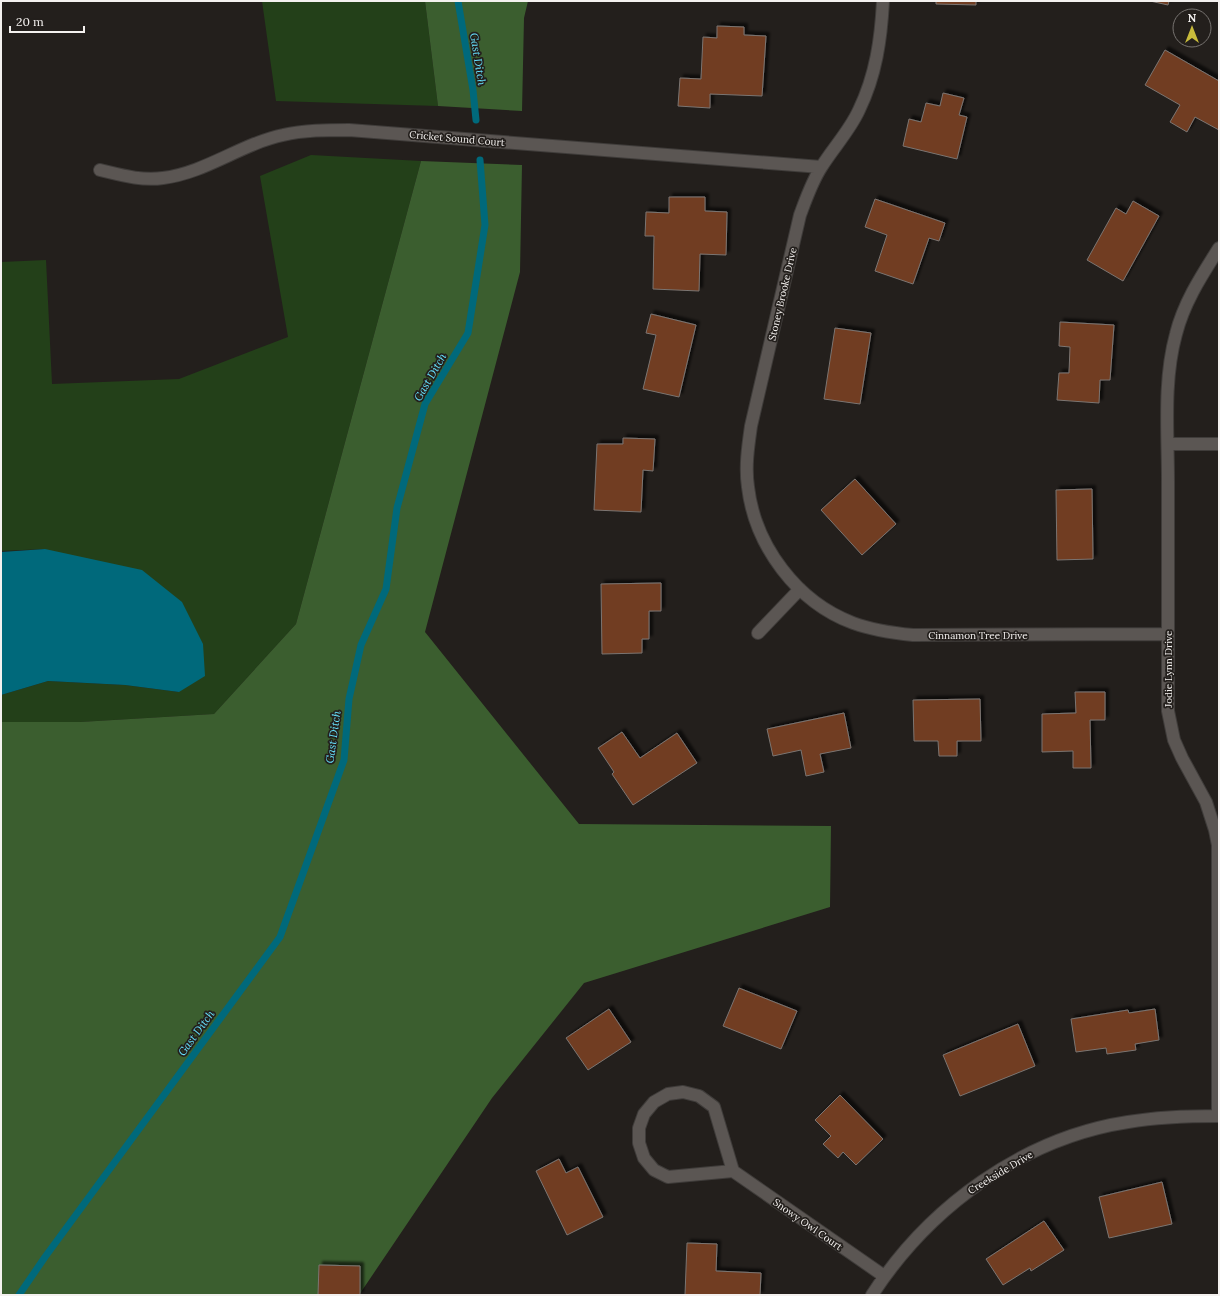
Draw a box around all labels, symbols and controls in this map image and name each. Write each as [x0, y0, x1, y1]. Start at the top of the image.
scale bar [10, 8, 84, 34]
north arrow [1172, 8, 1212, 48]
text: N [1188, 11, 1197, 25]
text: 20 m [16, 14, 44, 29]
water label: Gast Ditch [467, 32, 489, 87]
street label: Cricket Sound Court [409, 128, 505, 149]
street label: Stoney Brooke Drive [765, 246, 800, 342]
water label: Gast Ditch [411, 350, 450, 403]
street label: Cinnamon Tree Drive [928, 629, 1028, 642]
street label: Jodie Lynn Drive [1162, 630, 1175, 708]
water label: Gast Ditch [322, 709, 344, 764]
water label: Gast Ditch [175, 1007, 218, 1059]
street label: Creekside Drive [965, 1148, 1036, 1197]
street label: Snowy Owl Court [771, 1196, 845, 1253]

